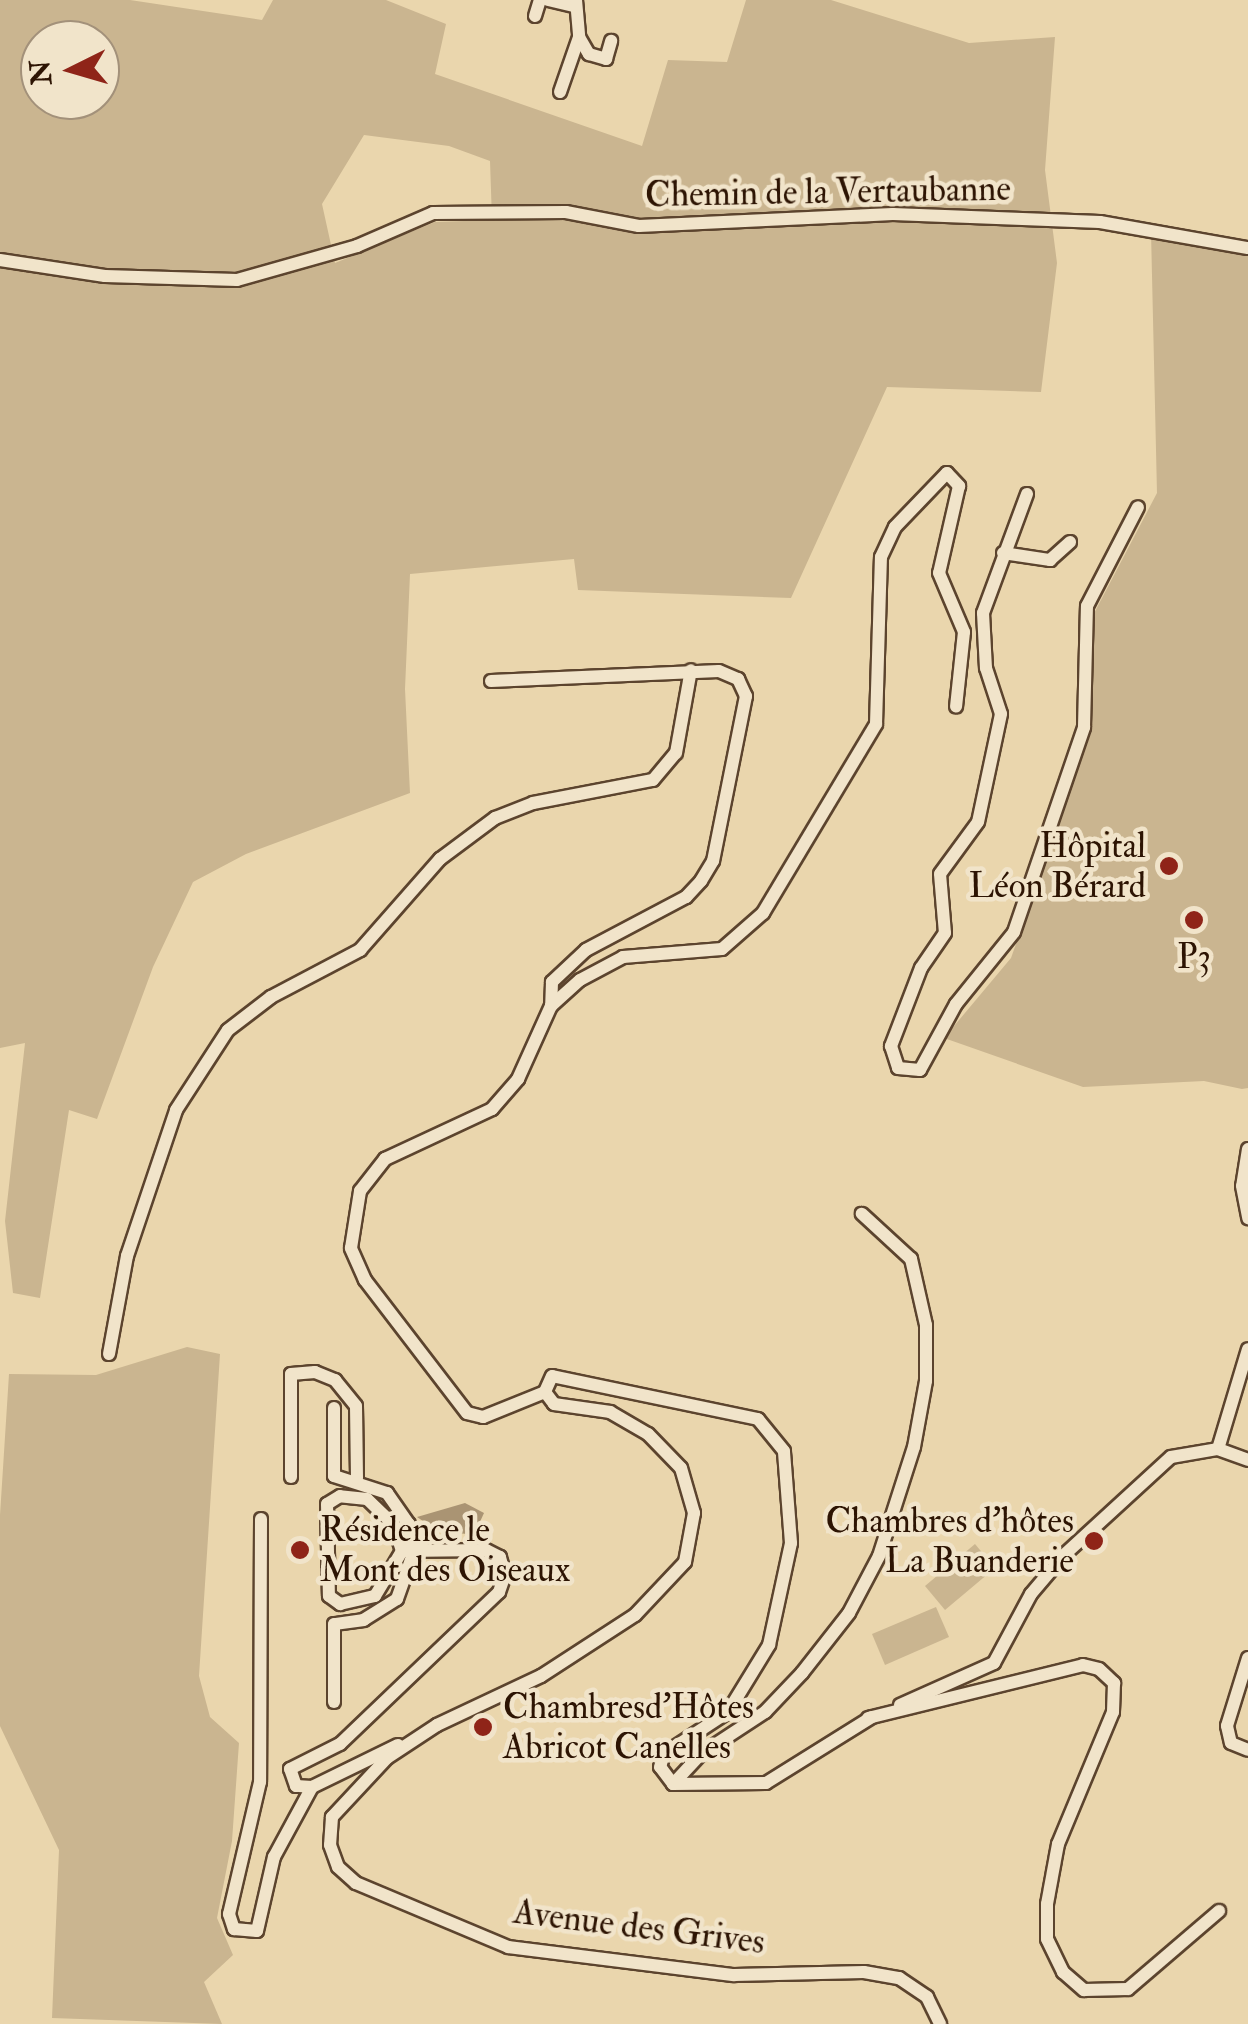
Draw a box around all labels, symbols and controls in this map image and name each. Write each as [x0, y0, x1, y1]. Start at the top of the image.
north arrow [20, 20, 120, 120]
text: N [23, 58, 60, 87]
street label: Chemin de la Vertaubanne [645, 168, 1011, 216]
place label: Hôpital Léon Bérard [969, 825, 1146, 907]
marker: Hôpital Léon Bérard [1156, 853, 1182, 879]
marker: P3 [1183, 909, 1205, 931]
place label: P3 [1177, 936, 1211, 978]
place label: Chambres d'hôtes La Buanderie [825, 1500, 1074, 1582]
place label: Résidence le Mont des Oiseaux [320, 1509, 570, 1591]
marker: Chambres d'hôtes La Buanderie [1083, 1530, 1105, 1552]
marker: Résidence le Mont des Oiseaux [289, 1539, 311, 1561]
place label: Chambresd'Hôtes Abricot Canelles [503, 1686, 754, 1768]
marker: Chambresd'Hôtes Abricot Canelles [472, 1716, 494, 1738]
street label: Avenue des Grives [511, 1891, 767, 1963]

